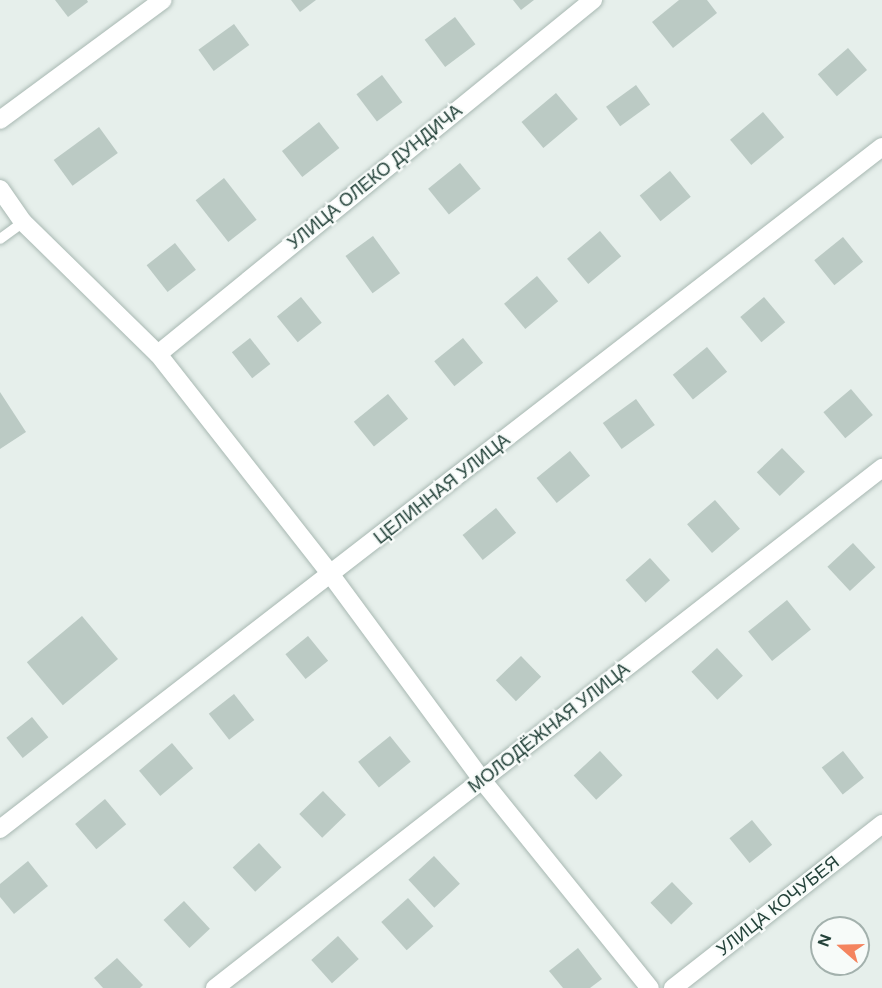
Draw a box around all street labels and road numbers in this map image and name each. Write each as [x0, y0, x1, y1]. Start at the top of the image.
street label: УЛИЦА ОЛЕКО ДУНДИЧА [283, 100, 467, 254]
street label: ЦЕЛИННАЯ УЛИЦА [370, 429, 514, 549]
street label: МОЛОДЁЖНАЯ УЛИЦА [464, 658, 634, 798]
street label: УЛИЦА КОЧУБЕЯ [712, 851, 844, 961]

